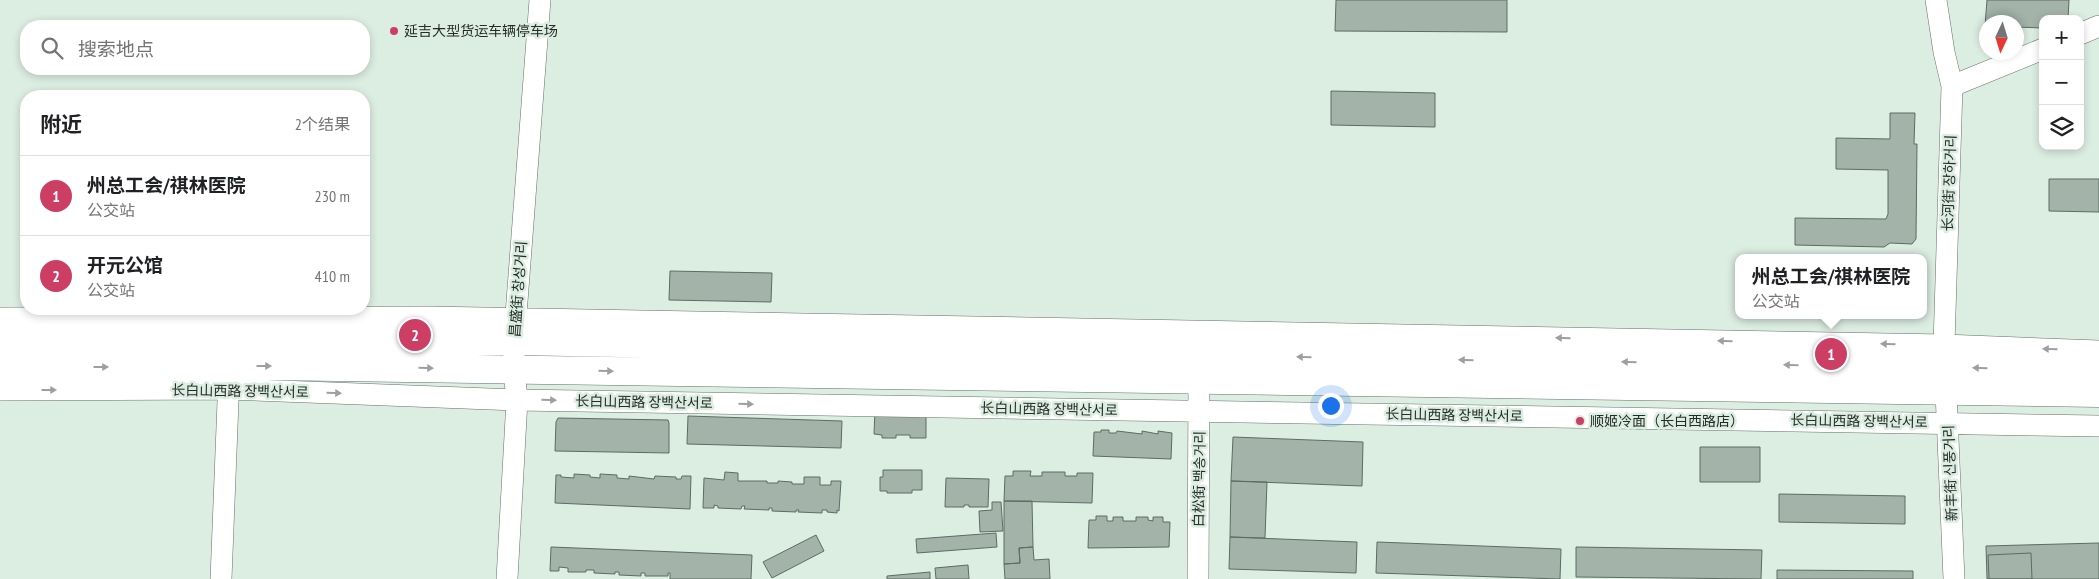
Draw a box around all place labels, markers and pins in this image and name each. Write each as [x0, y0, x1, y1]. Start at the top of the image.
place label: 延吉大型货运车辆停车场 [404, 22, 558, 40]
marker: 延吉大型货运车辆停车场 [388, 25, 400, 37]
pin: 2 [399, 316, 431, 354]
pin: 1 [1815, 335, 1847, 373]
place label: 顺姬冷面（长白西路店） [1590, 412, 1744, 430]
marker: 顺姬冷面（长白西路店） [1574, 415, 1586, 427]

